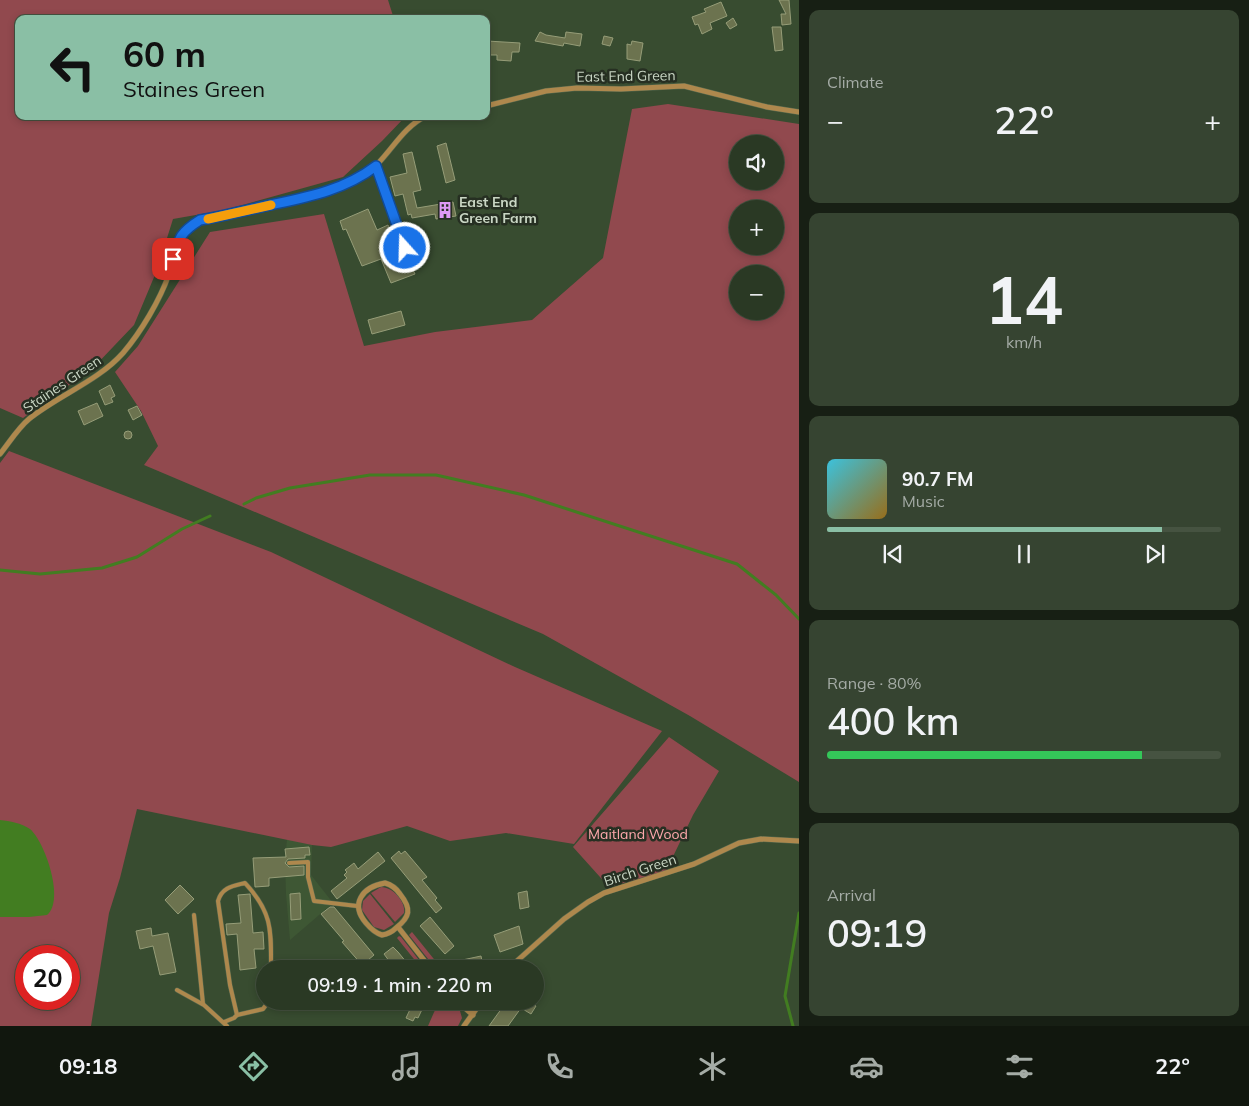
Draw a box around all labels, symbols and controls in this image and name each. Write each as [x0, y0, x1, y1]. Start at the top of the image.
text: 60 m [123, 32, 206, 76]
icon: left [40, 35, 105, 100]
street label: East End Green [576, 66, 676, 86]
text: Climate [827, 72, 883, 92]
text: Staines Green [123, 75, 265, 103]
text: 22° [994, 96, 1054, 144]
text: − [827, 103, 844, 138]
text: + [1204, 103, 1221, 138]
map controls [729, 135, 784, 320]
button: sound [729, 135, 784, 190]
place label: East End Green Farm [459, 193, 537, 227]
building icon: East End Green Farm [435, 200, 455, 220]
button: + [729, 200, 784, 255]
position arrow [378, 221, 430, 273]
pin [152, 238, 194, 280]
icon: arrive [159, 245, 187, 273]
text: 14 [985, 259, 1063, 340]
button: − [729, 265, 784, 320]
text: km/h [1006, 332, 1042, 352]
street label: Staines Green [19, 351, 105, 417]
text: 90.7 FM [902, 467, 974, 491]
text: Music [902, 491, 945, 511]
icon: previous [879, 540, 907, 568]
icon: pause [1010, 540, 1038, 568]
icon: next [1141, 540, 1169, 568]
text: Range · 80% [827, 673, 922, 693]
text: 400 km [827, 697, 960, 745]
park label: Maitland Wood [588, 825, 688, 843]
street label: Birch Green [601, 850, 679, 890]
text: Arrival [827, 885, 876, 905]
text: 09:19 [827, 909, 927, 957]
speed limit sign: 20 [15, 945, 80, 1010]
text: 09:19 · 1 min · 220 m [307, 973, 493, 997]
icon: directions [236, 1049, 271, 1084]
icon: music [389, 1049, 424, 1084]
icon: phone [542, 1049, 577, 1084]
icon: climate [695, 1049, 730, 1084]
icon: car [849, 1049, 884, 1084]
icon: filters [1002, 1049, 1037, 1084]
text: 09:18 [59, 1052, 117, 1080]
text: 22° [1155, 1052, 1190, 1080]

